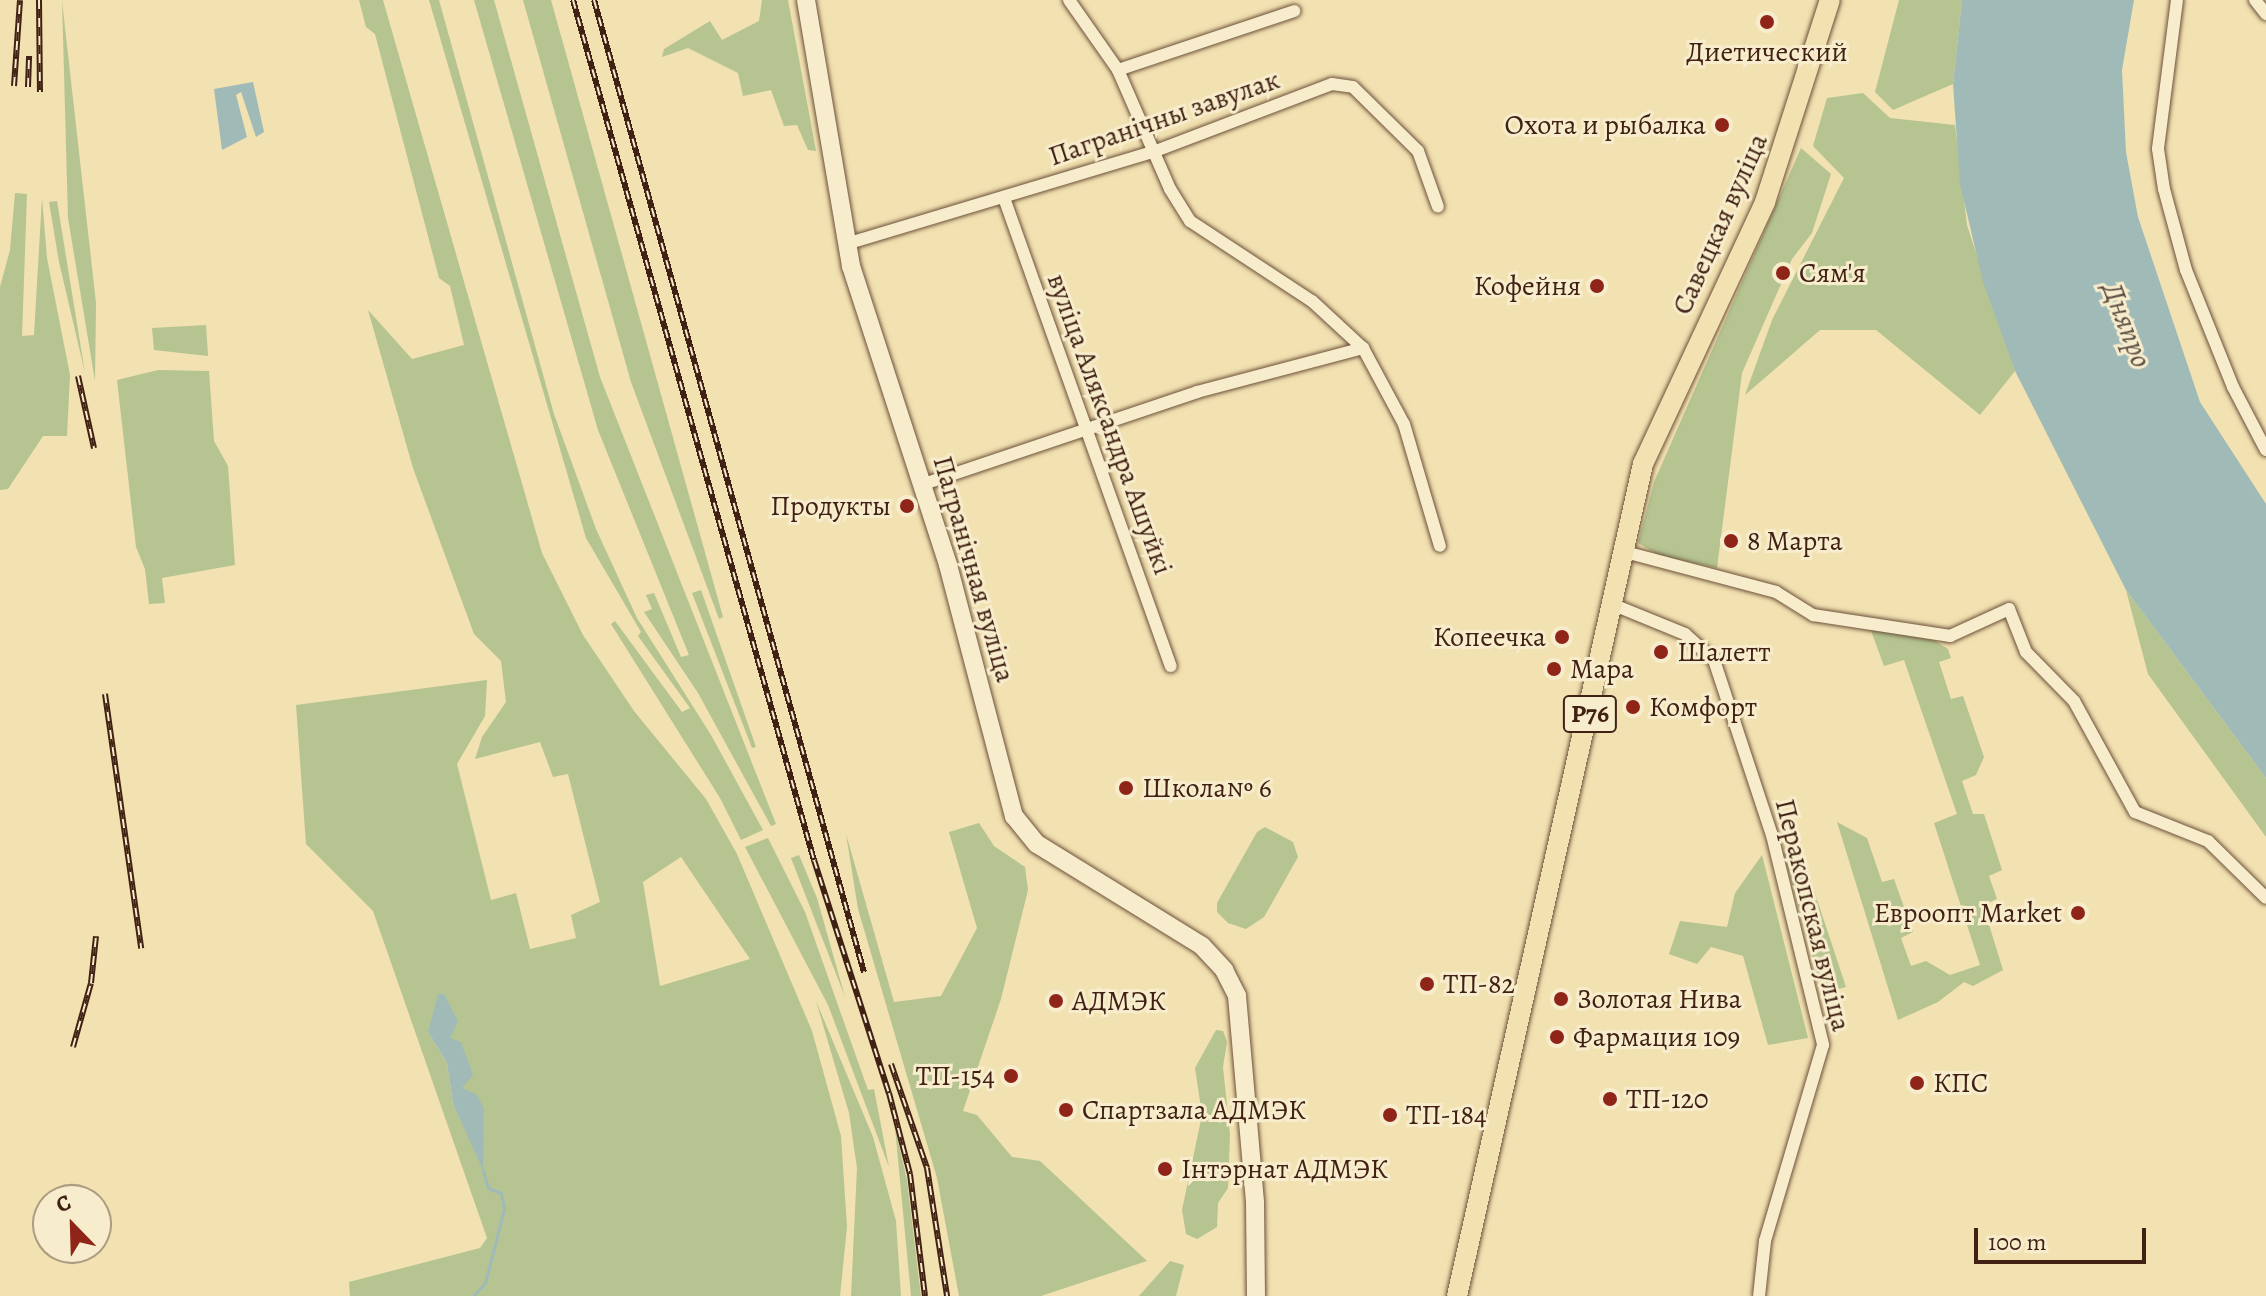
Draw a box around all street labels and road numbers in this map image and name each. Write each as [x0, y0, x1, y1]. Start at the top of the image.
street label: Пагранічны завулак [1044, 63, 1284, 173]
street label: Савецкая вуліца [1665, 128, 1775, 320]
street label: вуліца Аляксандра Ашуйкі [1040, 269, 1180, 579]
street label: Пагранічная вуліца [926, 452, 1022, 686]
road number: Р76 [1562, 692, 1618, 736]
street label: Перакопская вуліца [1768, 795, 1858, 1035]

